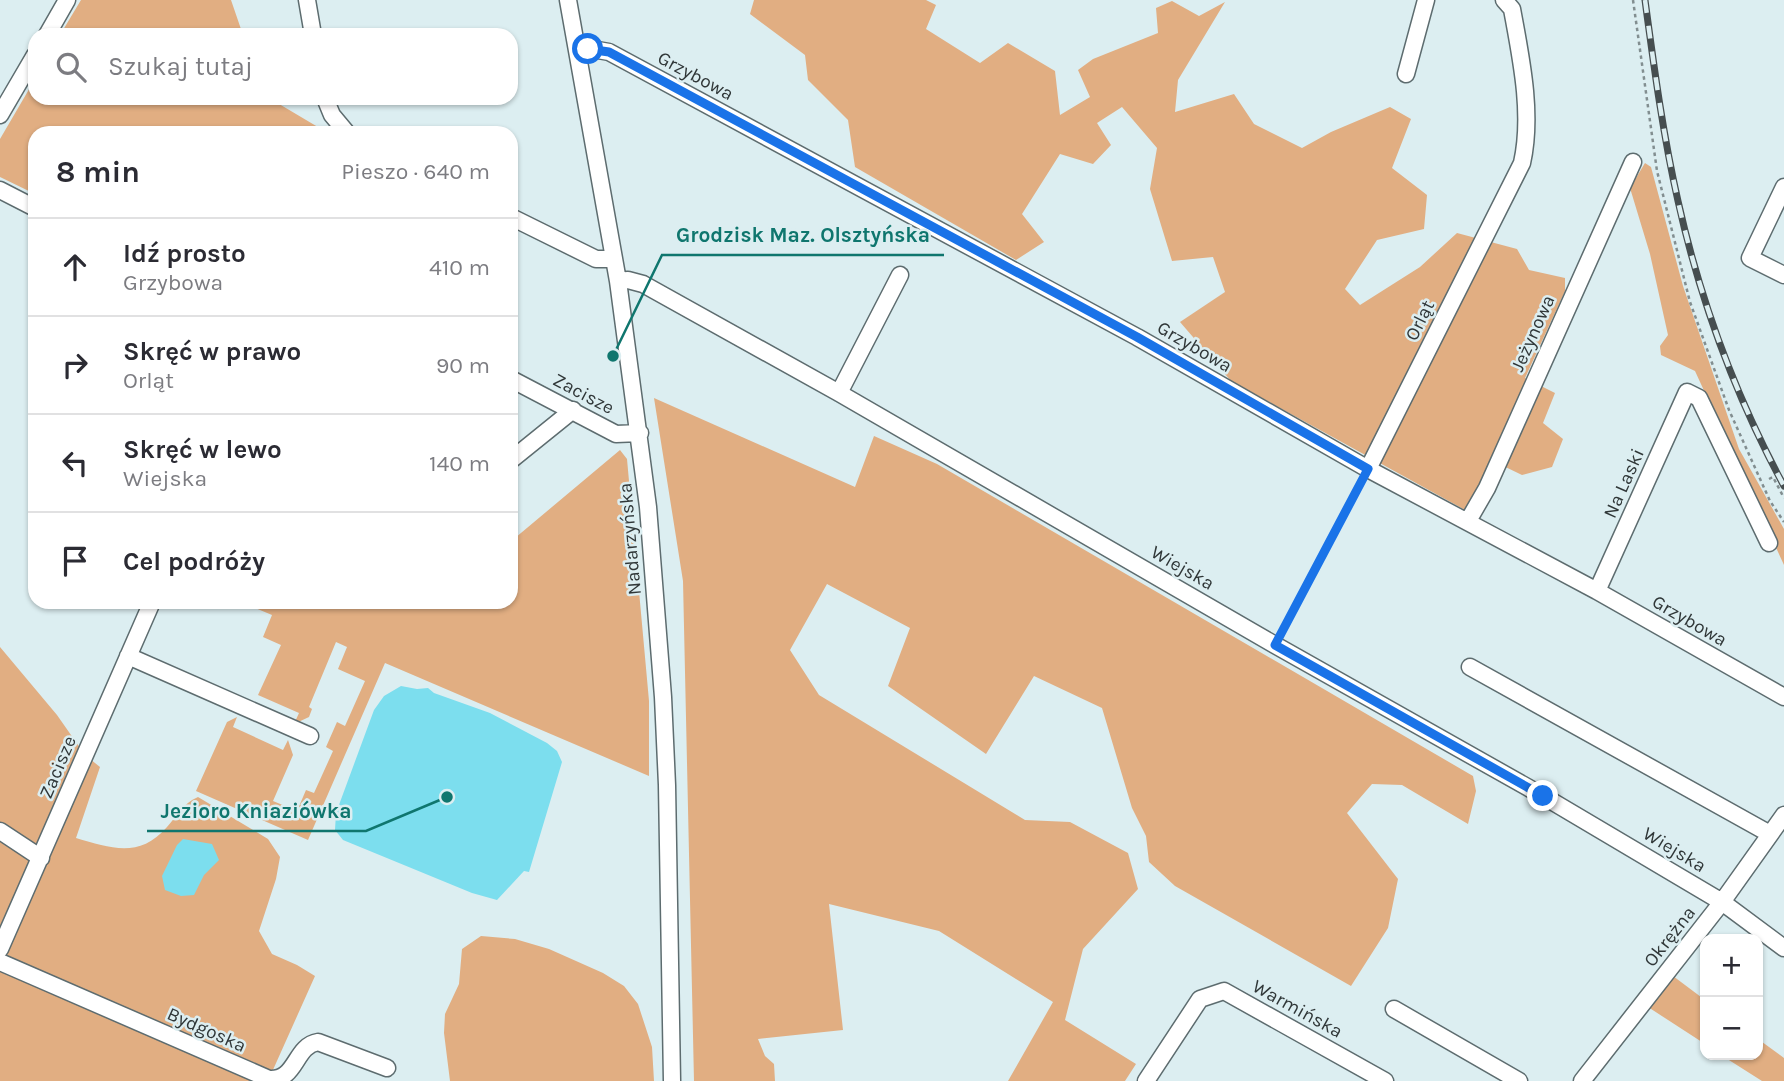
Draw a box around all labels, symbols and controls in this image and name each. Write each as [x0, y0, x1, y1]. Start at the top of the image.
search box [28, 28, 518, 105]
route start [572, 33, 603, 64]
street label: Grzybowa [654, 47, 737, 105]
icon: search [52, 48, 90, 86]
text: Szukaj tutaj [108, 51, 253, 82]
text: 8 min [56, 154, 140, 190]
text: Pieszo · 640 m [341, 158, 490, 185]
callout: Grodzisk Maz. Olsztyńska [662, 213, 944, 255]
text: Grodzisk Maz. Olsztyńska [676, 223, 930, 247]
text: Idź prosto [123, 238, 246, 269]
icon: ahead [56, 248, 94, 286]
text: 410 m [429, 254, 490, 281]
text: Grzybowa [123, 269, 223, 296]
street label: Jeżynowa [1506, 292, 1560, 375]
street label: Orląt [1401, 297, 1439, 344]
street label: Grzybowa [1153, 317, 1236, 377]
text: Skręć w prawo [123, 336, 301, 367]
icon: right [56, 346, 94, 384]
text: 90 m [436, 352, 490, 379]
text: Orląt [123, 367, 174, 394]
street label: Zacisze [549, 369, 618, 419]
text: Skręć w lewo [123, 434, 282, 465]
icon: left [56, 444, 94, 482]
street label: Na Laski [1599, 445, 1649, 522]
text: 140 m [429, 450, 490, 477]
text: Wiejska [123, 465, 207, 492]
street label: Nadarzyńska [614, 482, 646, 596]
street label: Wiejska [1147, 541, 1218, 595]
icon: arrive [56, 542, 94, 580]
text: Cel podróży [123, 546, 265, 577]
street label: Grzybowa [1648, 591, 1731, 651]
street label: Zacisze [35, 733, 81, 802]
route end [1527, 780, 1558, 811]
callout: Jezioro Kniaziówka [147, 789, 366, 831]
text: Jezioro Kniaziówka [161, 799, 351, 823]
street label: Wiejska [1639, 823, 1710, 877]
street label: Okrężna [1639, 902, 1700, 971]
map controls [1700, 934, 1763, 1060]
button: + [1700, 934, 1763, 997]
street label: Warmińska [1249, 975, 1346, 1043]
button: − [1700, 997, 1763, 1060]
street label: Bydgoska [164, 1003, 250, 1057]

